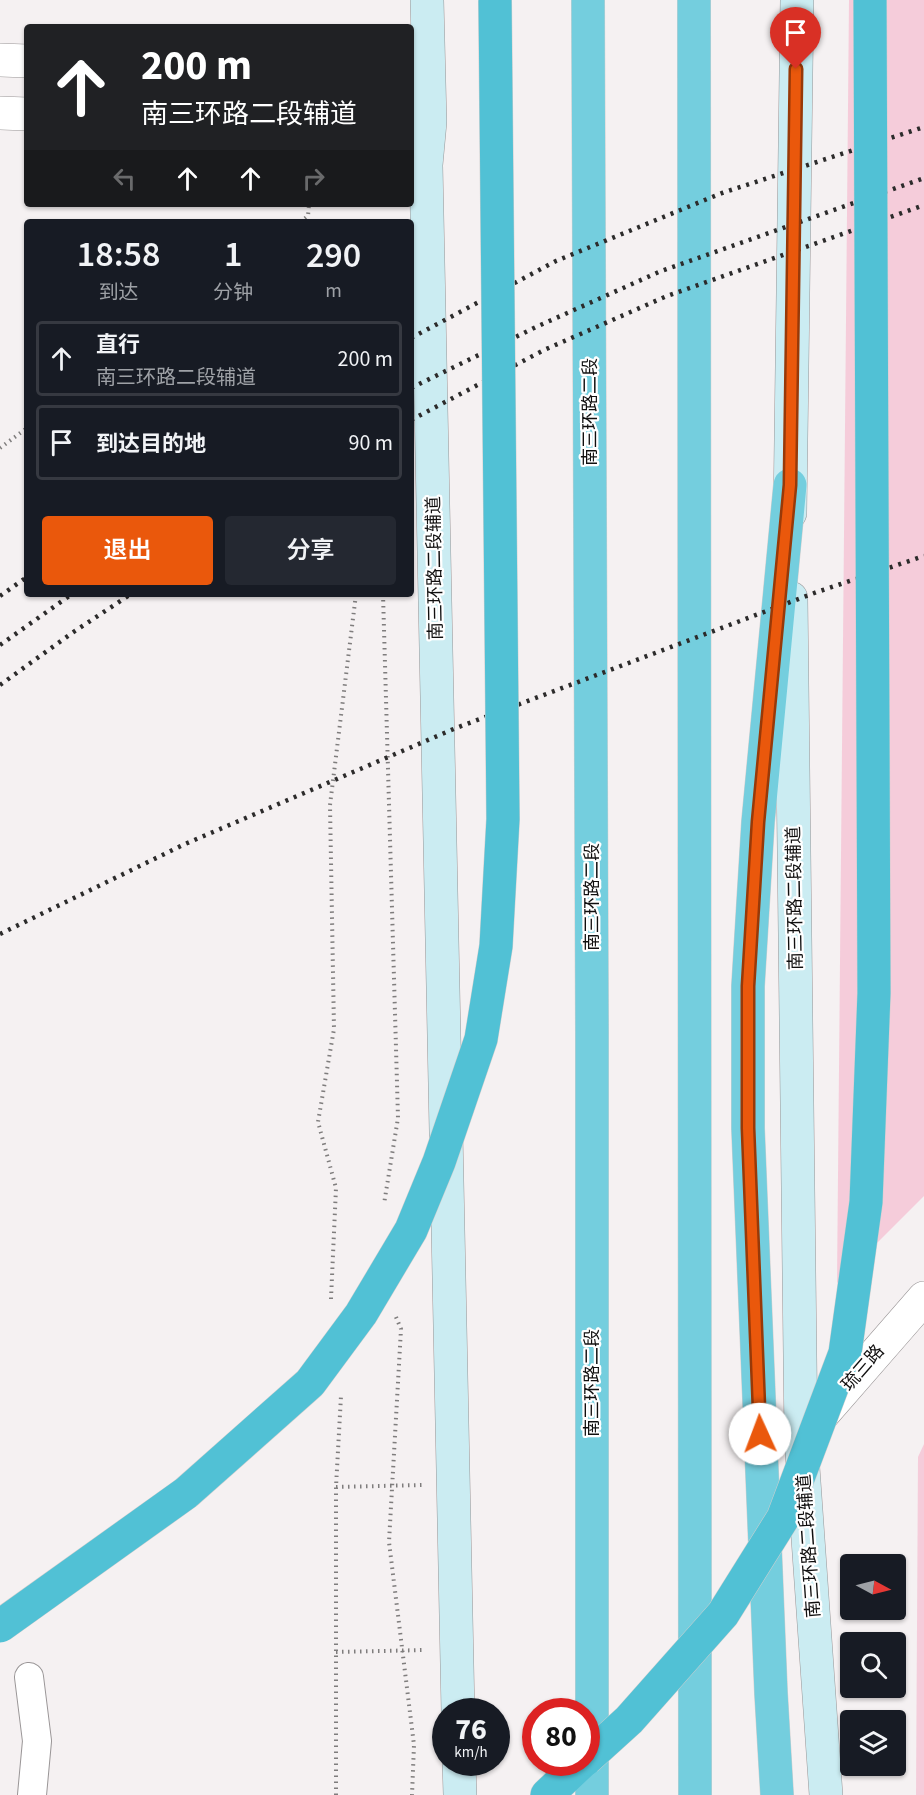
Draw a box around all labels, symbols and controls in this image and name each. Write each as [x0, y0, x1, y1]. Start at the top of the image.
pin [770, 7, 821, 69]
icon: arrive [779, 16, 812, 49]
text: 200 m [141, 36, 252, 96]
icon: ahead [42, 48, 120, 126]
text: 南三环路二段辅道 [141, 95, 357, 134]
icon: left [108, 162, 141, 195]
icon: ahead [171, 162, 204, 195]
icon: ahead [234, 162, 267, 195]
icon: right [297, 162, 330, 195]
text: 18:58 [77, 229, 160, 280]
text: 1 [224, 229, 242, 280]
text: 290 [306, 230, 361, 281]
text: m [325, 277, 342, 305]
text: 到达 [99, 279, 139, 307]
text: 分钟 [213, 279, 253, 307]
text: 直行 [96, 329, 140, 361]
icon: ahead [45, 342, 78, 375]
text: 200 m [338, 343, 393, 375]
street label: 南三环路二段 [578, 358, 603, 466]
text: 南三环路二段辅道 [96, 364, 256, 392]
icon: arrive [45, 426, 78, 459]
text: 90 m [348, 427, 393, 459]
text: 到达目的地 [96, 428, 206, 460]
street label: 南三环路二段辅道 [421, 496, 449, 640]
button: 退出 [42, 516, 213, 585]
button: 分享 [225, 516, 396, 585]
street label: 南三环路二段辅道 [781, 826, 809, 970]
street label: 南三环路二段 [580, 843, 605, 951]
street label: 南三环路二段 [580, 1329, 605, 1437]
street label: 琉三路 [836, 1339, 890, 1397]
position arrow [728, 1402, 792, 1466]
street label: 南三环路二段辅道 [792, 1473, 826, 1619]
north arrow [840, 1554, 906, 1620]
map controls [840, 1554, 906, 1776]
button: search [840, 1632, 906, 1698]
speed limit sign: 80 [522, 1698, 600, 1776]
text: 76 [455, 1708, 487, 1751]
button: layers [840, 1710, 906, 1776]
text: km/h [454, 1742, 488, 1763]

